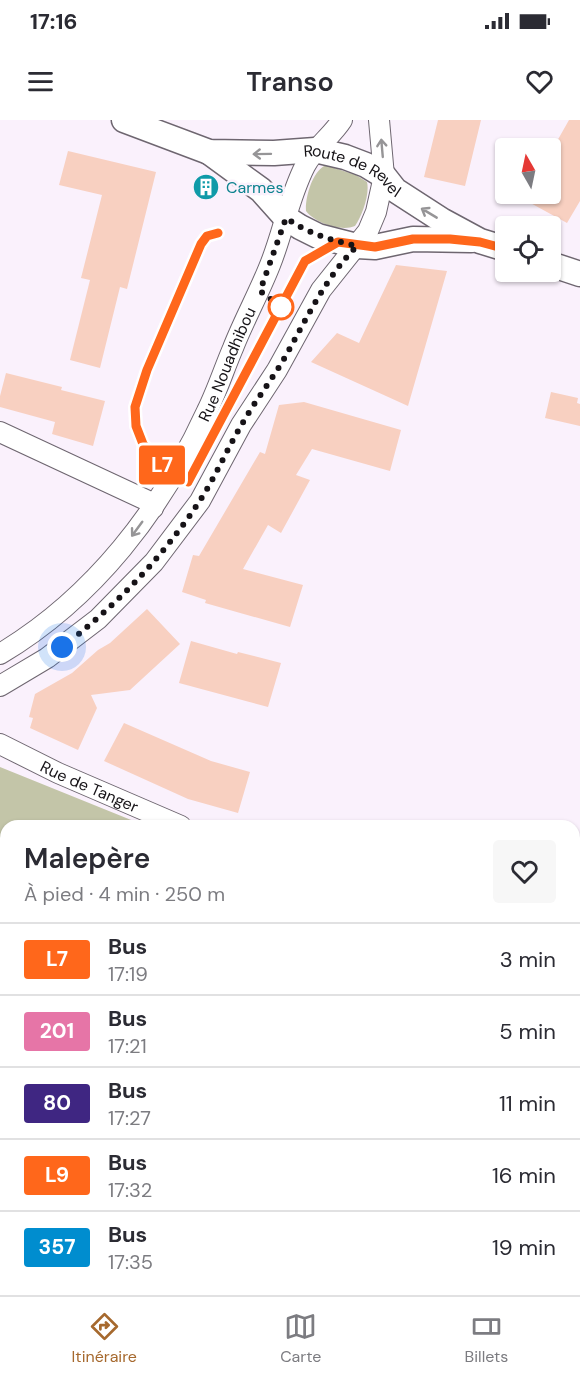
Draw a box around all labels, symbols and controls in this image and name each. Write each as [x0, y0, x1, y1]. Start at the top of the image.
text: 17:16 [30, 7, 77, 36]
text: Transo [246, 64, 334, 99]
icon: menu [24, 65, 57, 98]
icon: heart [523, 65, 556, 98]
north arrow [495, 138, 561, 204]
map controls [495, 138, 561, 282]
street label: Route de Revel [303, 139, 405, 202]
one-way arrow [376, 139, 387, 159]
one-way arrow [252, 148, 272, 159]
building icon: Carmes [191, 172, 221, 202]
place label: Carmes [226, 177, 283, 198]
one-way arrow [421, 206, 438, 219]
button: locate [495, 216, 561, 282]
unlabelled marker [268, 294, 294, 320]
street label: Rue Nouadhibou [193, 303, 260, 425]
line badge: L7 [135, 446, 189, 484]
text: L7 [151, 451, 173, 479]
one-way arrow [131, 520, 143, 536]
your location [47, 632, 77, 662]
street label: Rue de Tanger [37, 755, 142, 817]
text: Malepère [24, 840, 150, 877]
button: heart [493, 840, 556, 903]
text: À pied · 4 min · 250 m [24, 881, 225, 907]
text: Bus [108, 932, 147, 961]
text: L7 [46, 945, 68, 973]
text: 3 min [500, 945, 556, 974]
text: 17:19 [108, 961, 148, 987]
text: Bus [108, 1004, 147, 1033]
text: 201 [40, 1017, 74, 1045]
text: 5 min [499, 1017, 556, 1046]
text: 17:21 [108, 1033, 147, 1059]
text: Bus [108, 1076, 147, 1105]
text: 80 [43, 1089, 71, 1117]
text: 11 min [499, 1089, 556, 1118]
text: 17:27 [108, 1105, 151, 1131]
text: Bus [108, 1148, 147, 1177]
text: L9 [45, 1161, 69, 1189]
text: 16 min [492, 1161, 556, 1190]
text: 17:32 [108, 1177, 152, 1203]
text: Bus [108, 1220, 147, 1249]
text: 357 [39, 1233, 75, 1261]
text: 19 min [492, 1233, 556, 1262]
text: 17:35 [108, 1249, 153, 1275]
tab: Itinéraire [72, 1310, 137, 1367]
tab: Carte [280, 1310, 321, 1367]
tab: Billets [465, 1310, 508, 1367]

